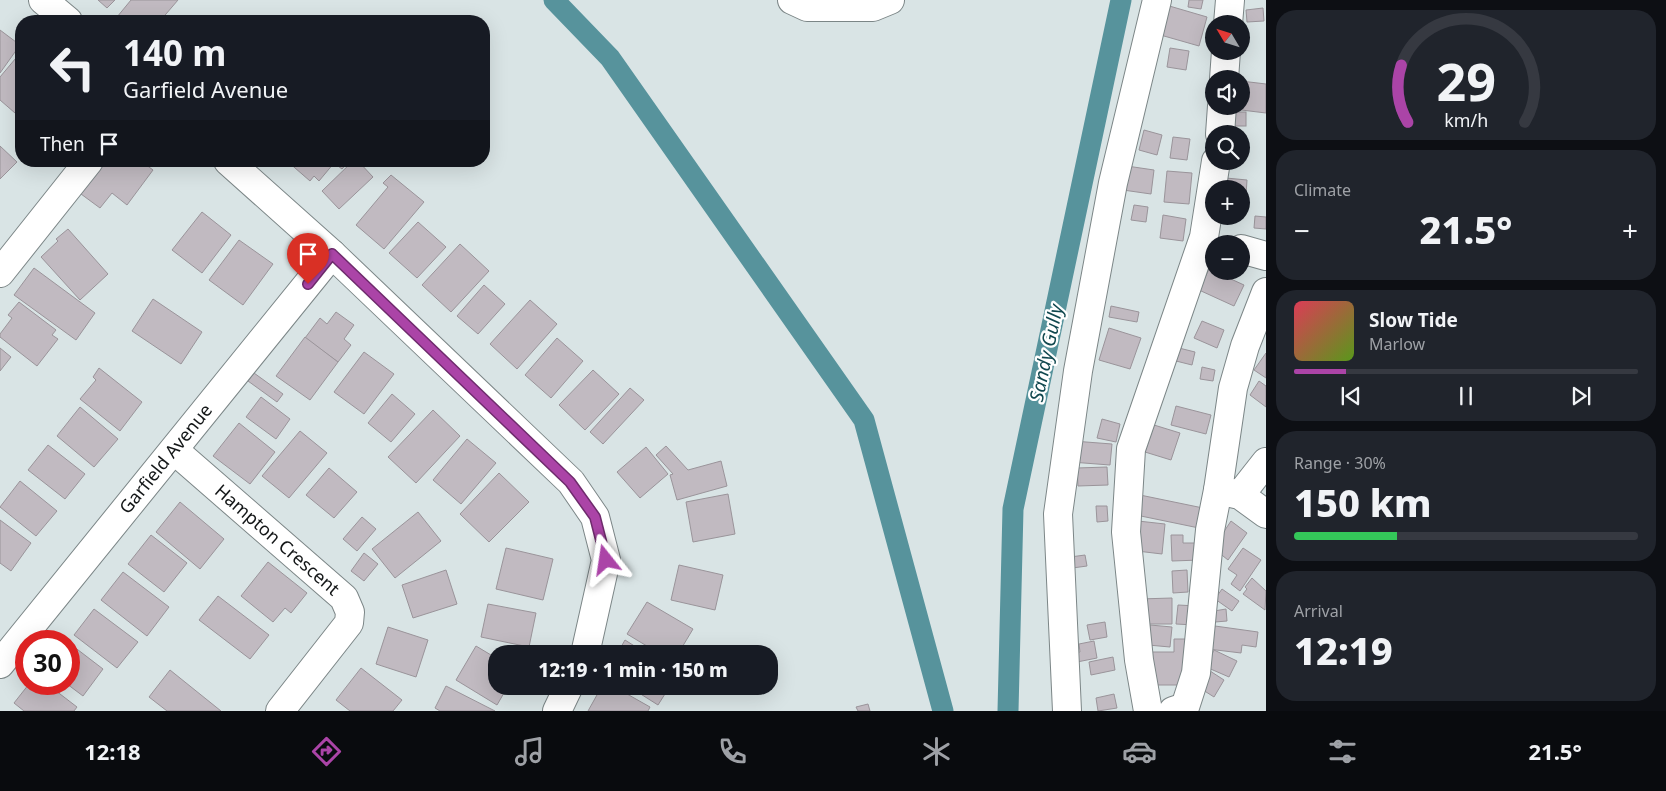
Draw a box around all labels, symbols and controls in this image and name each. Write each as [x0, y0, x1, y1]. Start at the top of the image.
north arrow [1205, 15, 1250, 60]
map controls [1205, 15, 1250, 280]
text: 140 m [123, 29, 226, 76]
icon: left [40, 35, 105, 100]
text: 29 [1436, 45, 1496, 116]
button: sound [1205, 70, 1250, 115]
text: Garfield Avenue [123, 74, 288, 104]
text: km/h [1444, 108, 1488, 132]
button: search [1205, 125, 1250, 170]
icon: arrive [95, 130, 123, 158]
text: Then [40, 131, 85, 157]
text: Climate [1294, 179, 1351, 201]
button: + [1205, 180, 1250, 225]
text: 21.5° [1420, 203, 1512, 255]
text: − [1294, 211, 1310, 249]
text: + [1622, 211, 1638, 249]
pin [287, 233, 329, 284]
button: − [1205, 235, 1250, 280]
icon: arrive [294, 240, 322, 268]
water label: Sandy Gully [1023, 301, 1069, 404]
text: Slow Tide [1369, 307, 1458, 333]
text: Marlow [1369, 333, 1425, 355]
icon: previous [1337, 382, 1365, 410]
icon: pause [1452, 382, 1480, 410]
icon: next [1567, 382, 1595, 410]
street label: Garfield Avenue [113, 398, 217, 518]
text: Range · 30% [1294, 452, 1386, 474]
text: 150 km [1294, 476, 1432, 528]
street label: Hampton Crescent [210, 478, 346, 601]
position arrow [579, 533, 631, 585]
text: Arrival [1294, 600, 1343, 622]
text: 12:19 [1294, 624, 1393, 676]
speed limit sign: 30 [15, 630, 80, 695]
text: 12:19 · 1 min · 150 m [538, 657, 728, 683]
icon: directions [309, 734, 344, 769]
icon: music [512, 734, 547, 769]
icon: phone [715, 734, 750, 769]
icon: climate [919, 734, 954, 769]
icon: car [1122, 734, 1157, 769]
icon: filters [1325, 734, 1360, 769]
text: 12:18 [84, 736, 141, 766]
text: 21.5° [1529, 736, 1582, 766]

